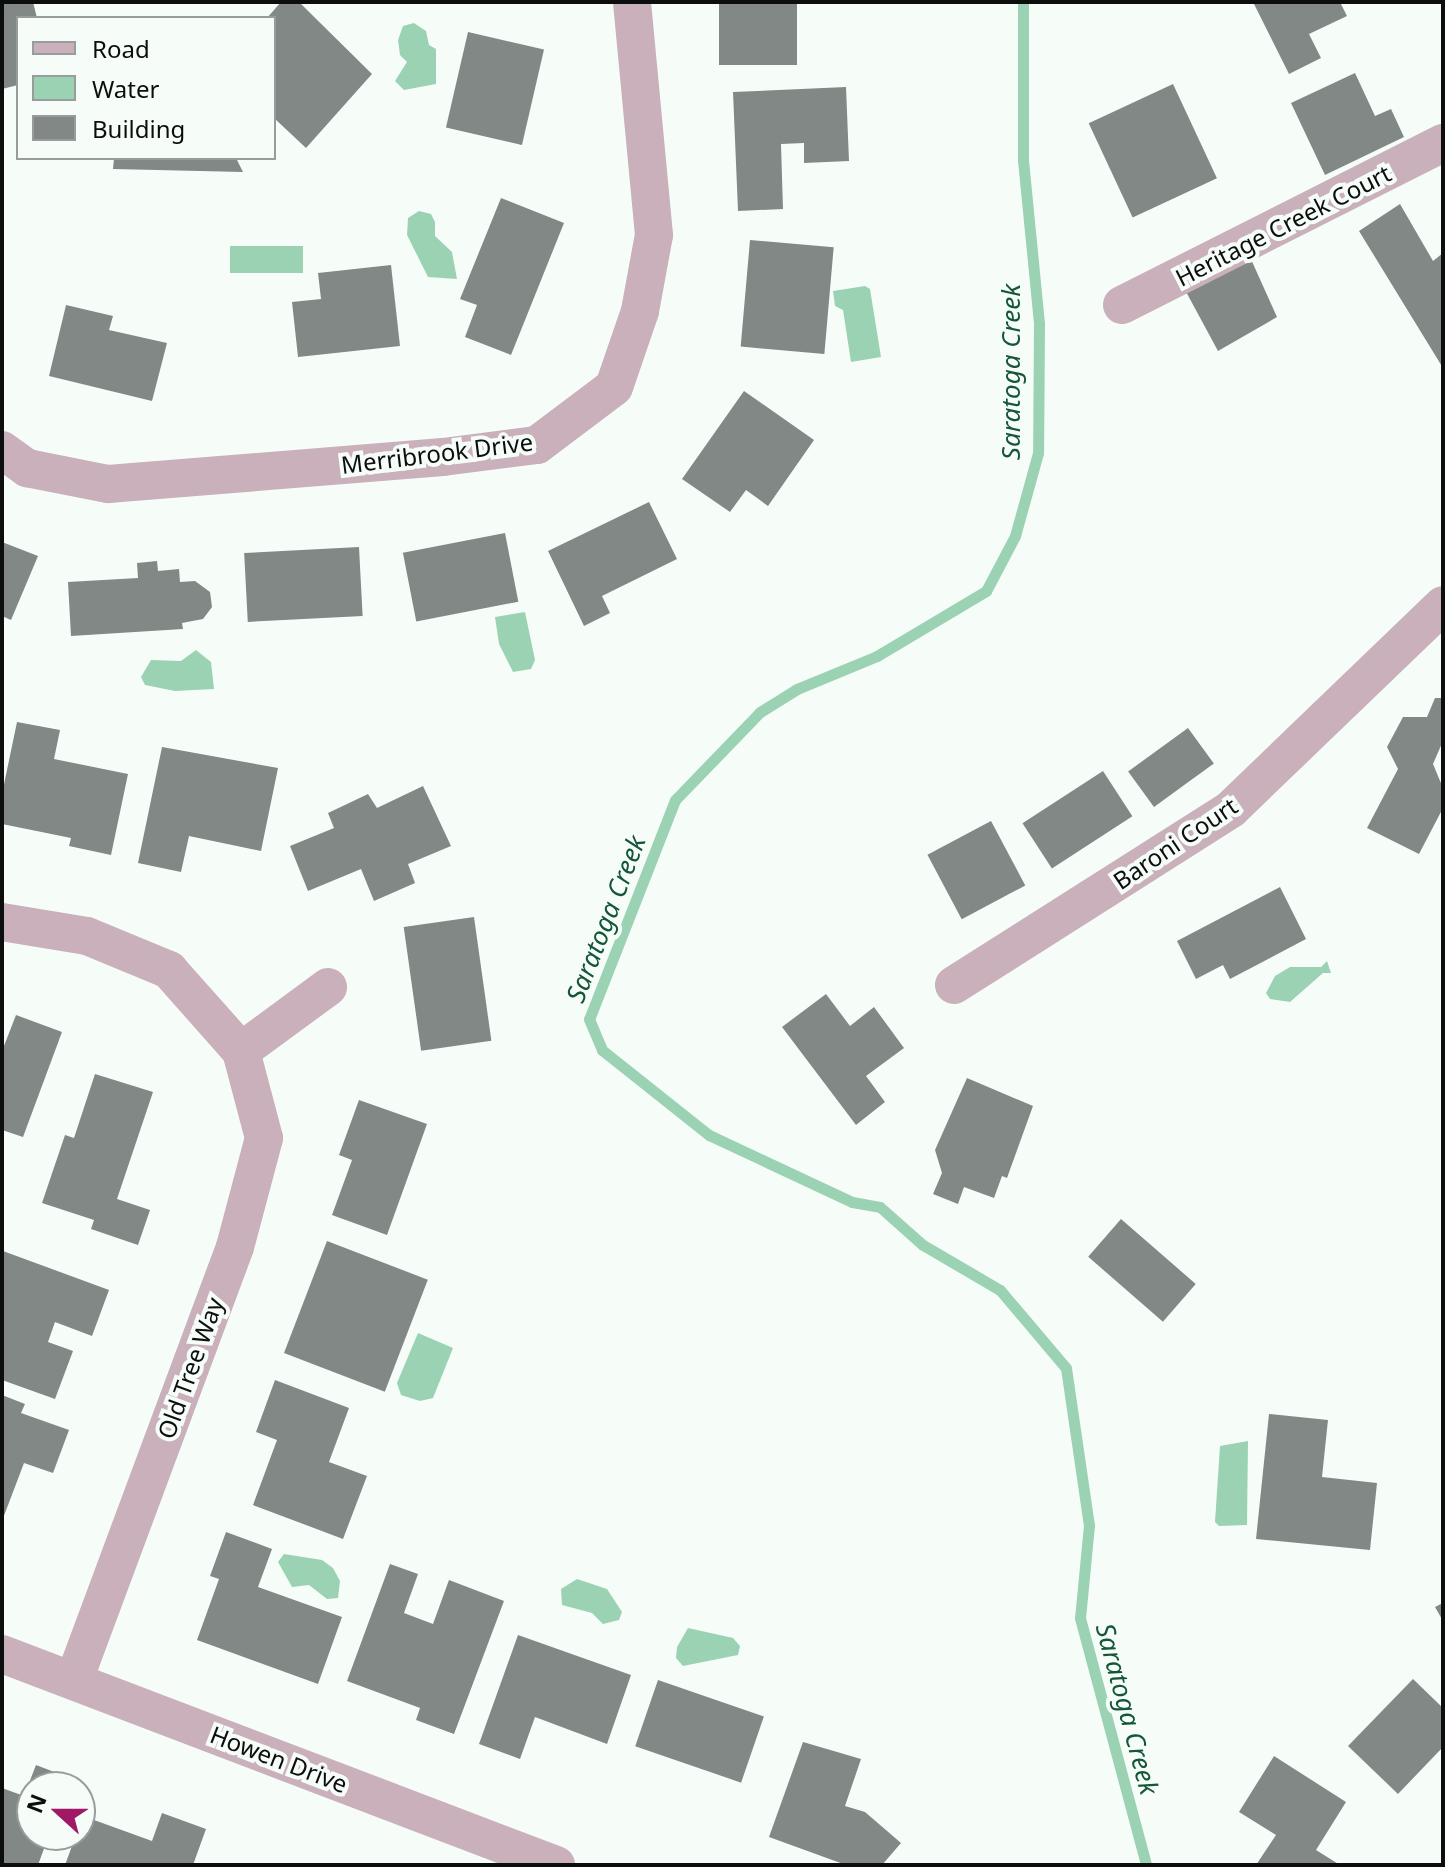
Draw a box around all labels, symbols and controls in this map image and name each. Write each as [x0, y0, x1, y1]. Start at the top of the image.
legend [16, 16, 276, 160]
text: Road [92, 32, 150, 65]
text: Water [92, 72, 159, 105]
text: Building [92, 112, 185, 145]
street label: Heritage Creek Court [1170, 158, 1396, 292]
water label: Saratoga Creek [995, 284, 1027, 460]
street label: Merribrook Drive [339, 427, 535, 479]
street label: Baroni Court [1108, 791, 1242, 895]
water label: Saratoga Creek [560, 831, 652, 1007]
street label: Old Tree Way [151, 1293, 229, 1443]
water label: Saratoga Creek [1089, 1620, 1165, 1798]
street label: Howen Drive [206, 1720, 352, 1798]
north arrow [16, 1771, 96, 1851]
text: N [18, 1789, 53, 1817]

